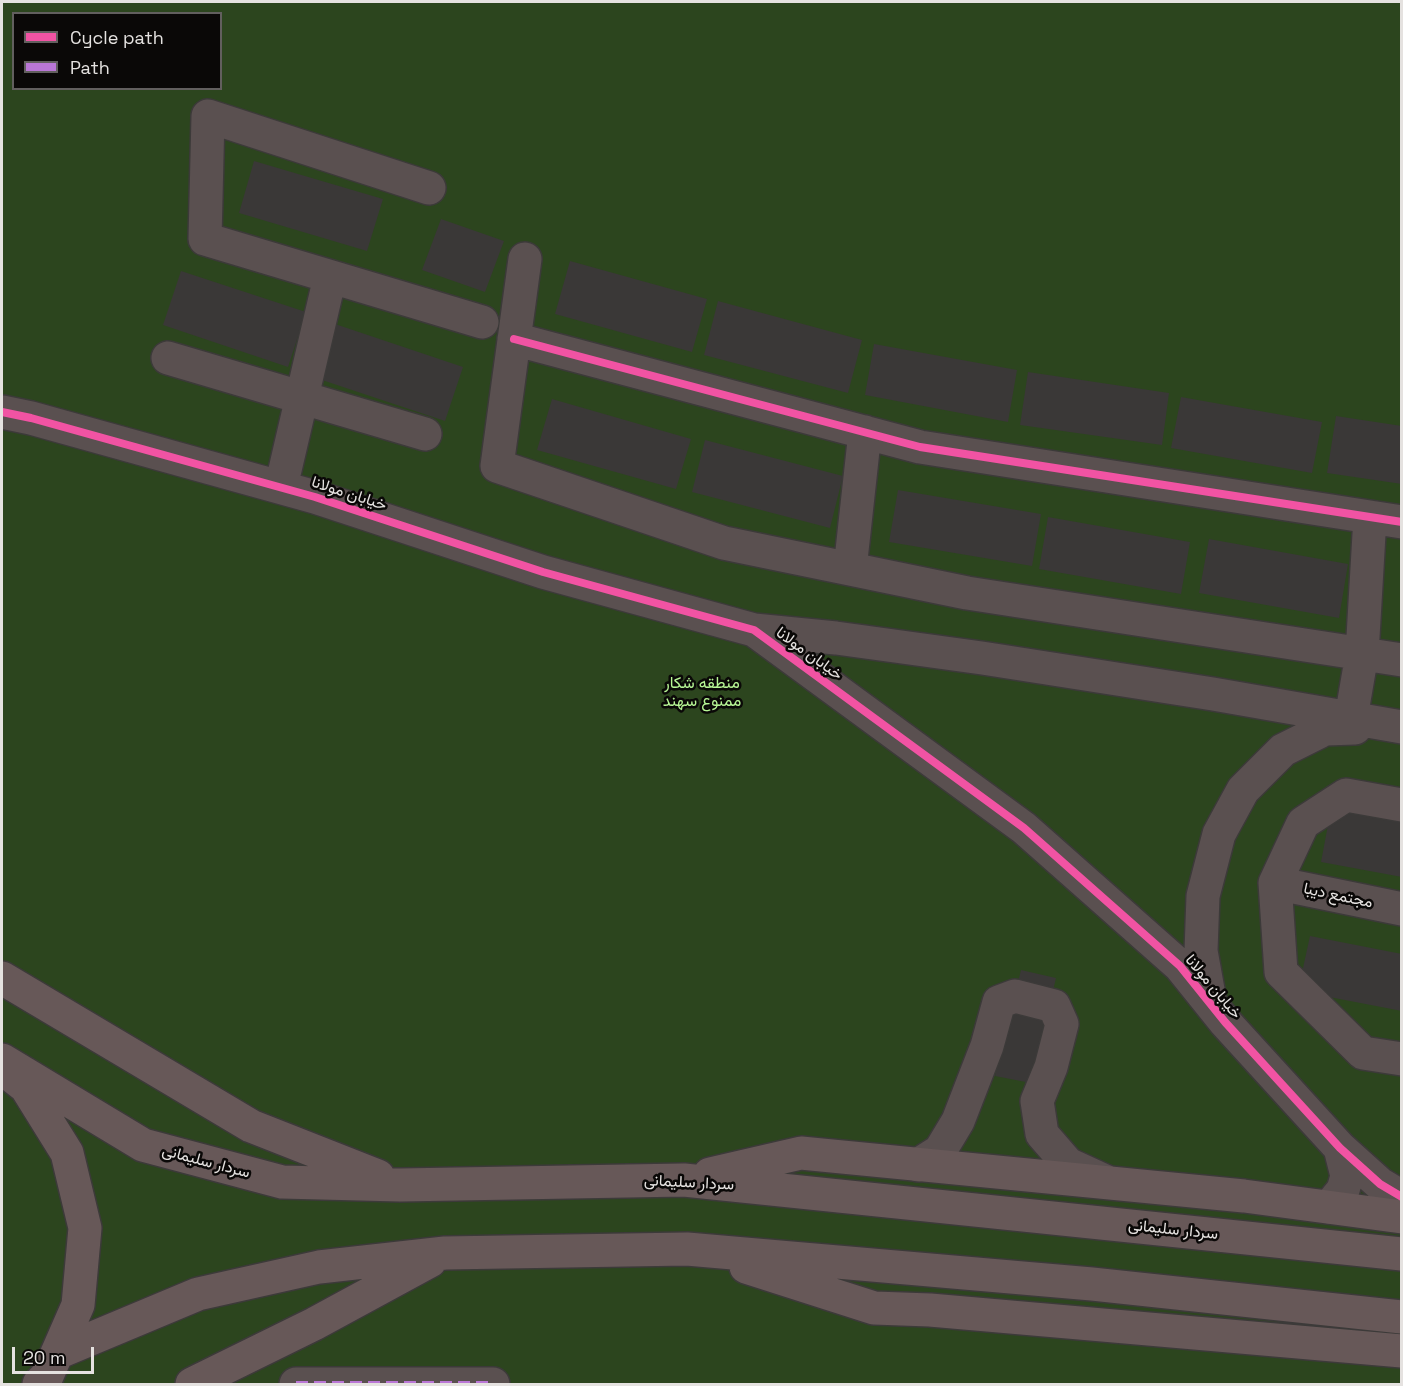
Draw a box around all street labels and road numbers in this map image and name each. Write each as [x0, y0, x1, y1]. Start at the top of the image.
street label: خیابان مولانا [309, 473, 389, 515]
street label: خیابان مولانا [772, 623, 846, 685]
street label: مجتمع دیبا [1302, 879, 1374, 913]
street label: خیابان مولانا [1181, 951, 1245, 1023]
street label: سردار سلیمانی [160, 1141, 252, 1183]
street label: سردار سلیمانی [643, 1171, 735, 1195]
street label: سردار سلیمانی [1127, 1216, 1219, 1244]

